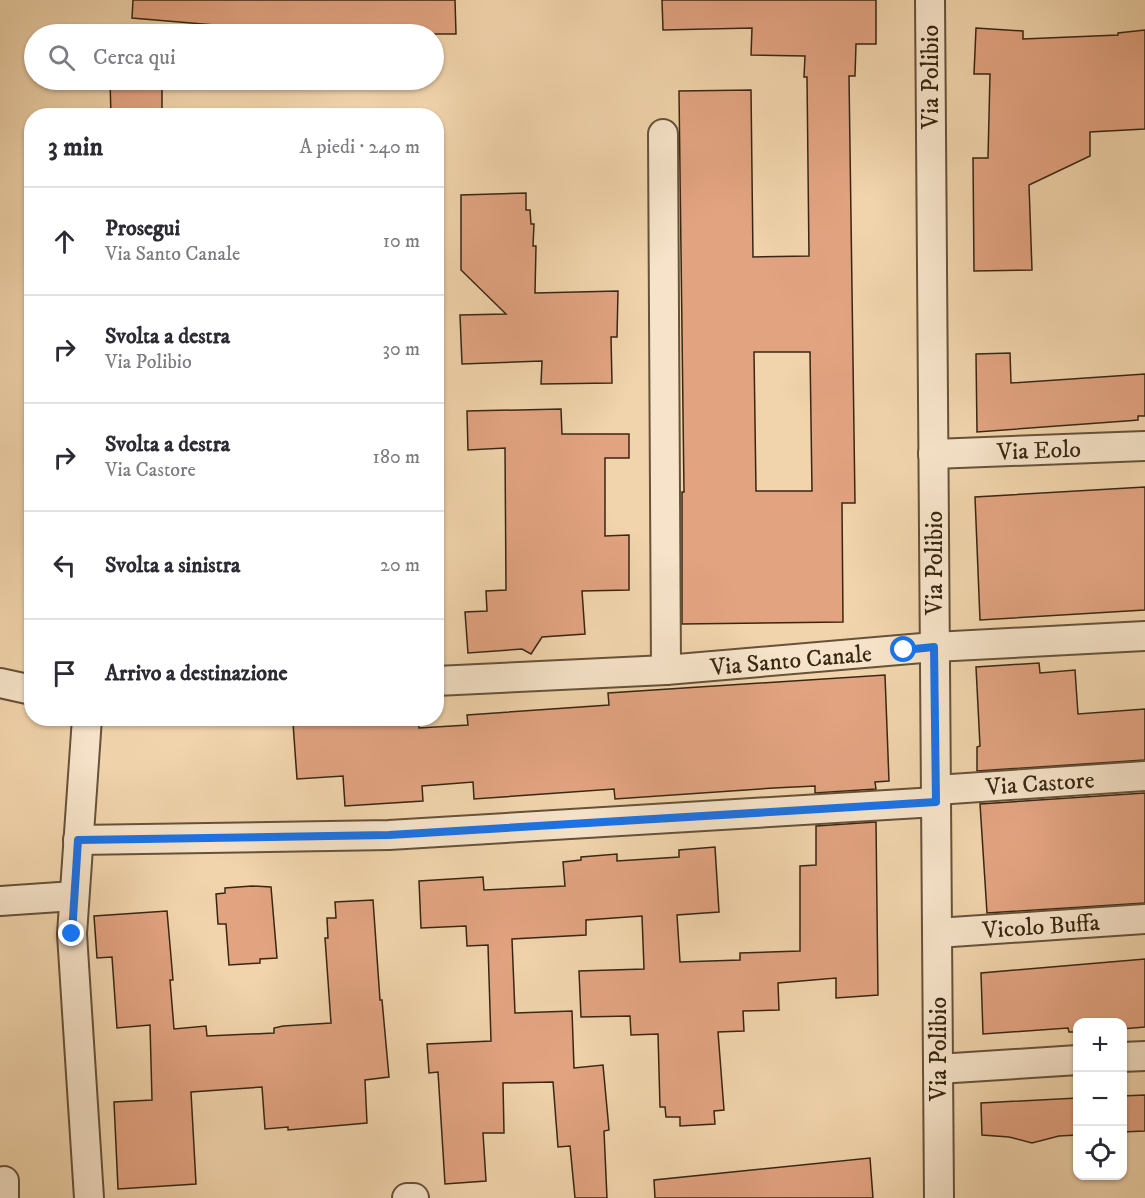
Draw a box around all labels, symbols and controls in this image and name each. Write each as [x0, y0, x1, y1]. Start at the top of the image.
search box [24, 24, 444, 90]
street label: Via Polibio [916, 25, 946, 130]
icon: search [45, 41, 78, 74]
text: Cerca qui [93, 44, 176, 71]
text: 3 min [48, 131, 103, 164]
text: A piedi · 240 m [300, 135, 420, 160]
text: Prosegui [105, 215, 180, 242]
icon: ahead [48, 225, 81, 258]
text: 10 m [383, 229, 420, 254]
text: Via Santo Canale [105, 242, 240, 267]
text: Svolta a destra [105, 323, 230, 350]
icon: right [48, 333, 81, 366]
text: 30 m [382, 337, 420, 362]
text: Via Polibio [105, 350, 192, 375]
text: Svolta a destra [105, 431, 230, 458]
street label: Via Eolo [996, 435, 1081, 467]
icon: right [48, 441, 81, 474]
text: 180 m [373, 445, 420, 470]
text: Via Castore [105, 458, 196, 483]
street label: Via Polibio [920, 511, 950, 616]
icon: left [48, 549, 81, 582]
text: Svolta a sinistra [105, 552, 240, 579]
text: 20 m [380, 553, 420, 578]
route start [890, 636, 916, 662]
street label: Via Santo Canale [708, 639, 873, 683]
icon: arrive [48, 657, 81, 690]
text: Arrivo a destinazione [105, 660, 288, 687]
street label: Via Castore [984, 765, 1095, 803]
street label: Vicolo Buffa [980, 908, 1101, 946]
route end [58, 920, 84, 946]
street label: Via Polibio [924, 997, 954, 1102]
map controls [1073, 1018, 1127, 1180]
button: + [1073, 1018, 1127, 1072]
button: − [1073, 1072, 1127, 1126]
button: locate [1073, 1126, 1127, 1180]

